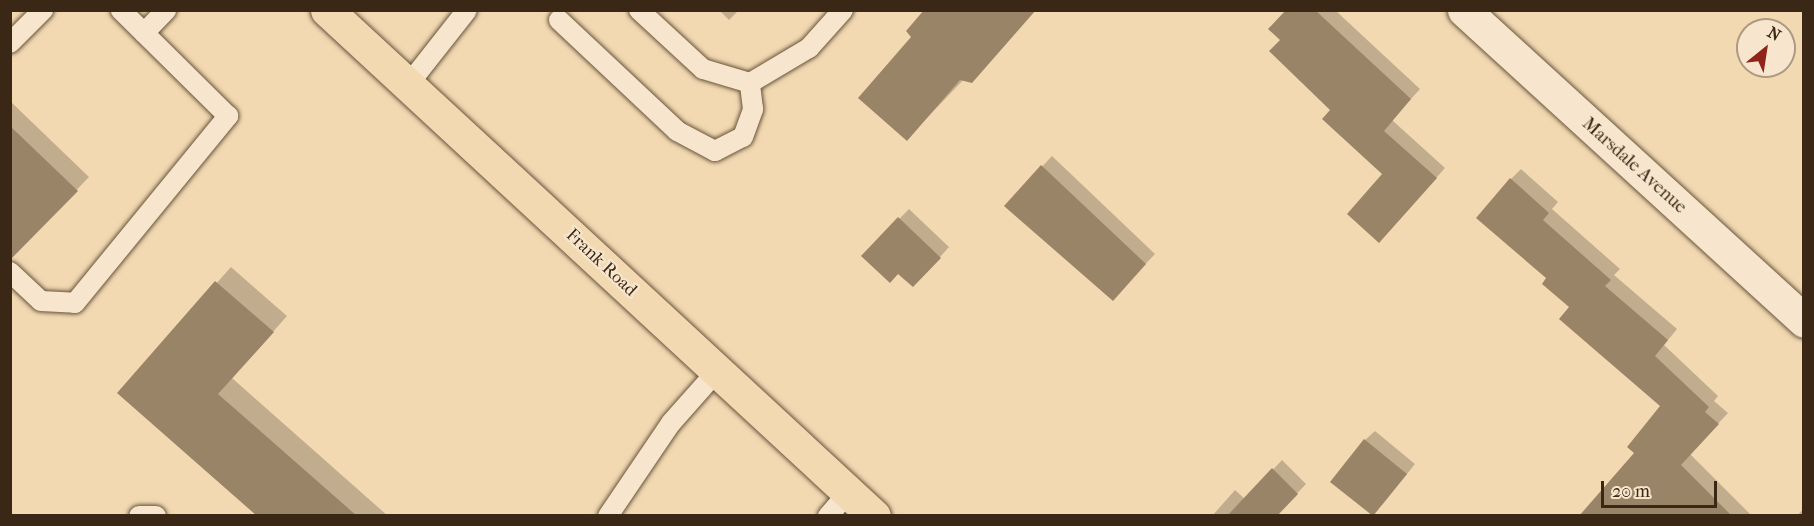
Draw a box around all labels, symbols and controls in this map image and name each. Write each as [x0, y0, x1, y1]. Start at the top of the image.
north arrow [1736, 18, 1796, 78]
text: N [1764, 22, 1784, 45]
street label: Marsdale Avenue [1577, 114, 1691, 218]
street label: Frank Road [561, 225, 641, 301]
scale bar [1604, 469, 1720, 507]
text: 20 m [1612, 481, 1650, 502]

